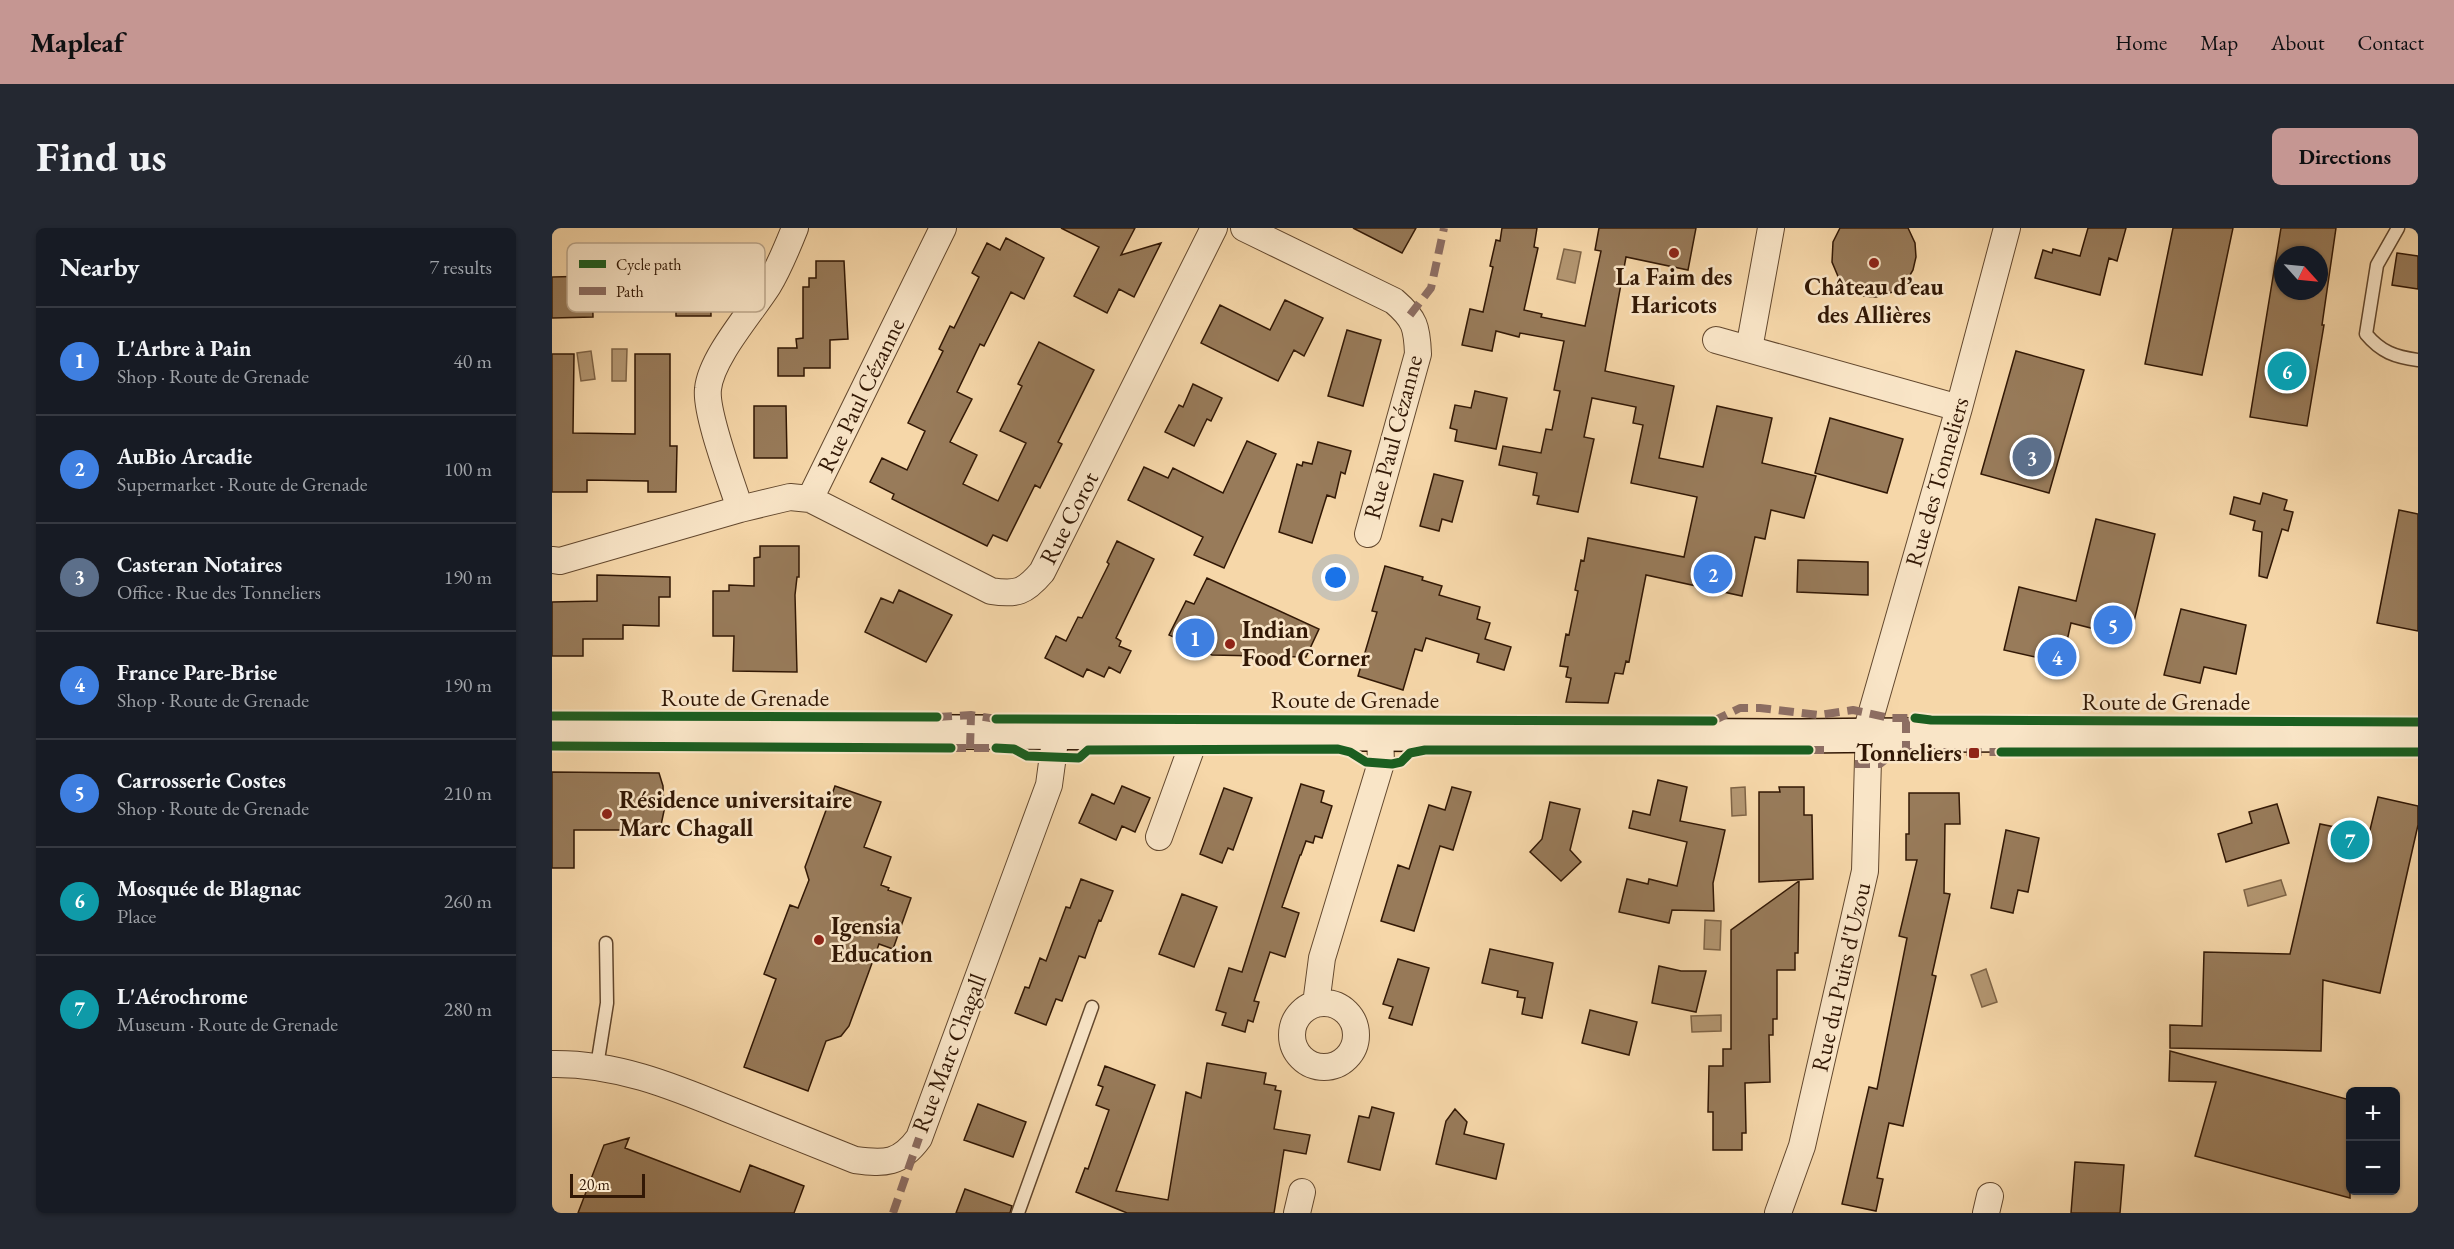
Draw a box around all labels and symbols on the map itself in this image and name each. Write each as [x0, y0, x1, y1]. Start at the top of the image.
legend [567, 243, 765, 312]
marker: La Faim des Haricots [1667, 246, 1681, 260]
north arrow [2274, 246, 2328, 300]
text: Cycle path [616, 254, 681, 275]
marker: Château d’eau des Allières [1867, 256, 1881, 270]
place label: La Faim des Haricots [1615, 261, 1733, 320]
place label: Château d’eau des Allières [1804, 271, 1945, 330]
text: Path [616, 281, 644, 302]
street label: Rue Paul Cézanne [810, 312, 911, 477]
pin: 6 [2268, 348, 2306, 394]
street label: Rue Paul Cézanne [1356, 351, 1429, 522]
street label: Rue des Tonneliers [1898, 394, 1976, 570]
pin: 3 [2012, 434, 2052, 480]
street label: Rue Corot [1032, 466, 1105, 569]
pin: 2 [1694, 552, 1732, 596]
your location [1321, 563, 1350, 592]
pin: 5 [2094, 602, 2132, 648]
place label: Indian Food Corner [1242, 614, 1370, 673]
pin: 1 [1176, 616, 1214, 660]
pin: 4 [2038, 634, 2076, 680]
marker: Indian Food Corner [1223, 637, 1237, 651]
street label: Route de Grenade [661, 682, 829, 713]
street label: Route de Grenade [1271, 684, 1439, 715]
street label: Route de Grenade [2082, 686, 2250, 717]
place label: Tonneliers [1856, 737, 1962, 768]
marker: Tonneliers [1967, 746, 1981, 760]
place label: Résidence universitaire Marc Chagall [619, 784, 852, 844]
marker: Résidence universitaire Marc Chagall [600, 807, 614, 821]
pin: 7 [2330, 818, 2370, 862]
street label: Rue du Puits d'Uzou [1804, 879, 1877, 1075]
place label: Igensia Education [831, 910, 933, 969]
marker: Igensia Education [812, 933, 826, 947]
street label: Rue Marc Chagall [904, 969, 993, 1137]
scale bar [570, 1171, 645, 1198]

